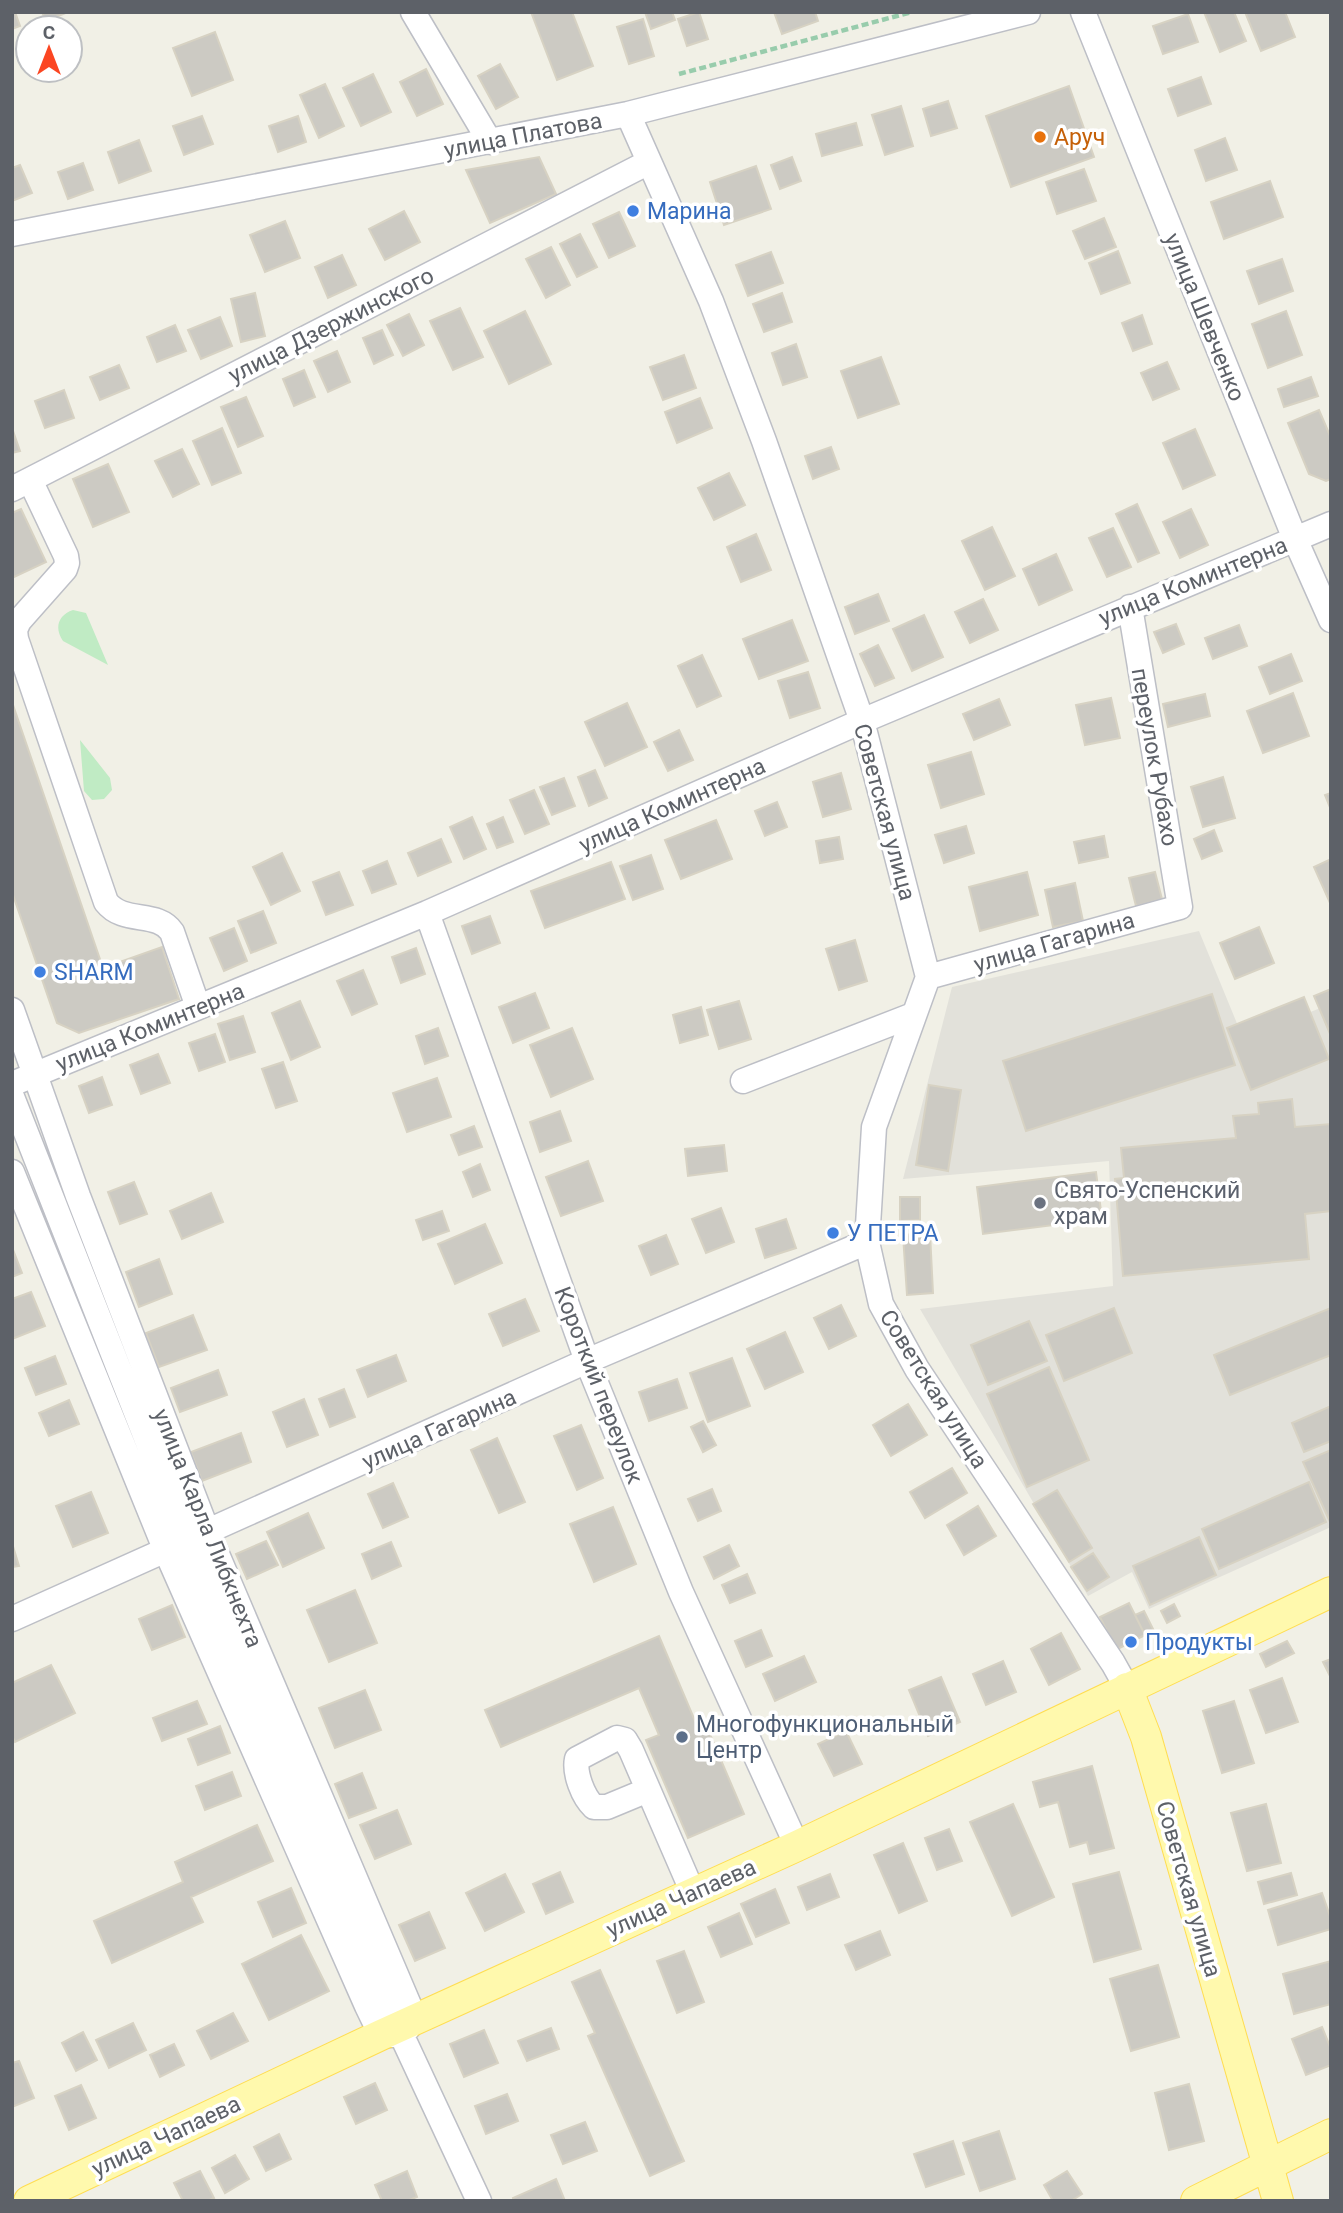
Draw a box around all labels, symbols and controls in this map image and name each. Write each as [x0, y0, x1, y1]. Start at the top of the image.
north arrow [14, 14, 84, 84]
text: С [43, 21, 55, 44]
street label: улица Платова [442, 107, 604, 164]
place label: Аруч [1054, 124, 1105, 151]
marker: Аруч [1032, 129, 1048, 145]
place label: Марина [647, 198, 732, 225]
marker: Марина [625, 203, 641, 219]
street label: улица Шевченко [1158, 229, 1251, 405]
street label: улица Дзержинского [224, 262, 438, 389]
street label: улица Коминтерна [1095, 531, 1291, 632]
street label: переулок Рубахо [1126, 666, 1183, 848]
street label: Советская улица [848, 721, 921, 903]
street label: улица Коминтерна [575, 752, 770, 859]
street label: улица Гагарина [971, 907, 1138, 978]
place label: SHARM [54, 959, 134, 986]
marker: SHARM [32, 964, 48, 980]
street label: улица Коминтерна [52, 977, 248, 1078]
place label: Свято-Успенский храм [1054, 1177, 1240, 1230]
marker: Свято-Успенский храм [1032, 1195, 1048, 1211]
place label: У ПЕТРА [847, 1220, 939, 1247]
marker: У ПЕТРА [825, 1225, 841, 1241]
street label: Короткий переулок [549, 1283, 649, 1488]
street label: Советская улица [874, 1305, 993, 1474]
street label: улица Гагарина [358, 1383, 520, 1476]
street label: улица Карла Либкнехта [147, 1405, 268, 1652]
place label: Продукты [1145, 1629, 1253, 1656]
marker: Продукты [1123, 1634, 1139, 1650]
place label: Многофункциональный Центр [696, 1711, 954, 1764]
marker: Многофункциональный Центр [674, 1729, 690, 1745]
street label: Советская улица [1150, 1798, 1227, 1980]
street label: улица Чапаева [602, 1853, 760, 1943]
street label: улица Чапаева [88, 2090, 245, 2183]

